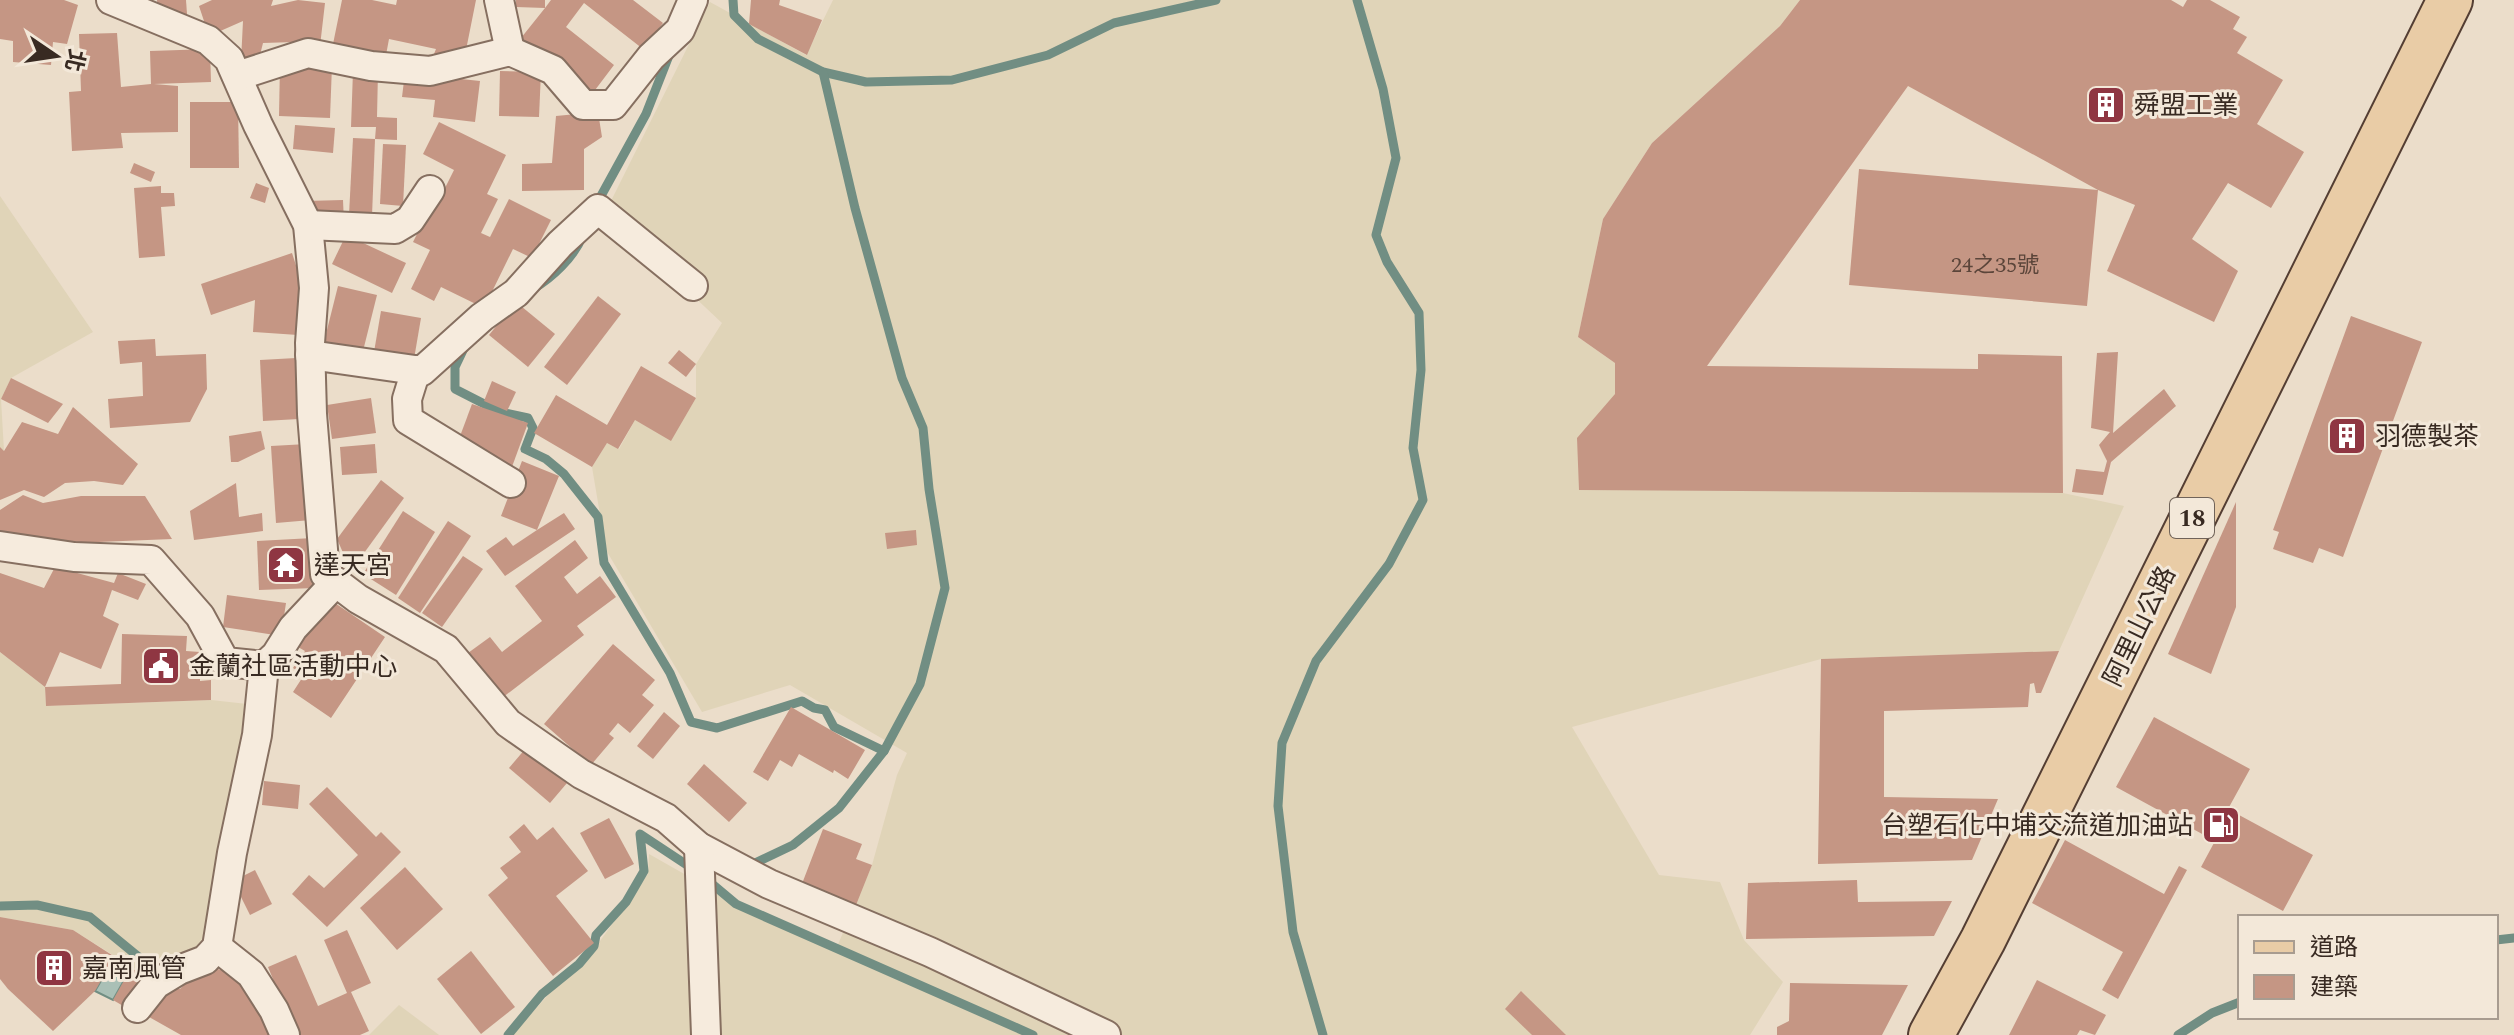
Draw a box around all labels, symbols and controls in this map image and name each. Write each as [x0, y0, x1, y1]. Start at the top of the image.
north arrow [16, 16, 96, 96]
text: 北 [55, 46, 93, 75]
building icon: 舜盟工業 [2085, 84, 2127, 126]
place label: 舜盟工業 [2134, 86, 2238, 126]
house number: 24之35號 [1951, 249, 2039, 282]
building icon: 羽德製茶 [2326, 415, 2368, 457]
place label: 羽德製茶 [2375, 417, 2479, 457]
road number: 18 [2170, 498, 2214, 538]
temple icon: 達天宮 [265, 544, 307, 586]
place label: 達天宮 [314, 546, 392, 586]
street label: 阿里山公路 [2093, 559, 2186, 694]
public building icon: 金蘭社區活動中心 [140, 645, 182, 687]
place label: 金蘭社區活動中心 [189, 647, 397, 687]
fuel station icon: 台塑石化中埔交流道加油站 [2200, 804, 2242, 846]
place label: 台塑石化中埔交流道加油站 [1881, 806, 2193, 846]
legend [2238, 915, 2498, 1019]
text: 道路 [2310, 930, 2358, 966]
building icon: 嘉南風管 [33, 947, 75, 989]
place label: 嘉南風管 [82, 949, 186, 989]
text: 建築 [2310, 970, 2358, 1006]

